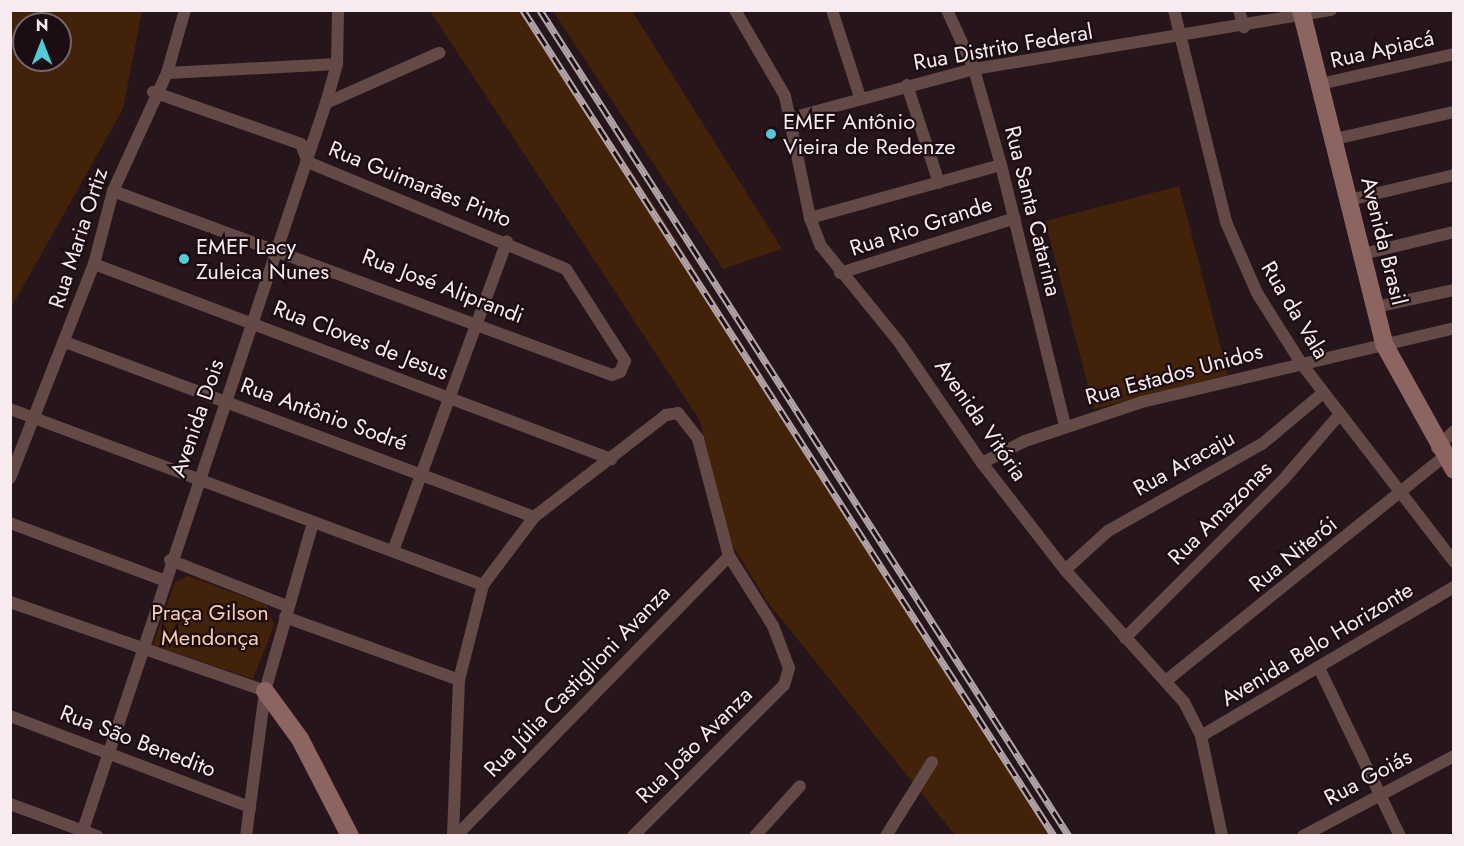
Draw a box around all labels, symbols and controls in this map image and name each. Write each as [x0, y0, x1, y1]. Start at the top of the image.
north arrow [12, 12, 72, 72]
text: N [36, 14, 48, 37]
street label: Rua Distrito Federal [911, 18, 1095, 76]
street label: Rua Apiacá [1328, 24, 1436, 74]
place label: EMEF Antônio Vieira de Redenze [783, 108, 956, 160]
street label: Rua Santa Catarina [999, 123, 1067, 299]
marker: EMEF Antônio Vieira de Redenze [764, 127, 778, 141]
street label: Rua Guimarães Pinto [325, 135, 515, 233]
street label: Rua Maria Ortiz [43, 165, 113, 311]
street label: Avenida Brasil [1355, 174, 1413, 308]
street label: Rua Rio Grande [846, 191, 996, 261]
place label: EMEF Lacy Zuleica Nunes [196, 233, 329, 284]
street label: Rua José Aliprandi [358, 243, 528, 329]
marker: EMEF Lacy Zuleica Nunes [177, 252, 191, 266]
street label: Rua da Vala [1256, 256, 1334, 364]
street label: Rua Cloves de Jesus [270, 294, 452, 386]
street label: Rua Estados Unidos [1083, 338, 1265, 410]
street label: Avenida Vitória [929, 354, 1033, 486]
street label: Avenida Dois [165, 356, 229, 480]
street label: Rua Antônio Sodré [237, 372, 411, 456]
street label: Rua Aracaju [1129, 424, 1239, 502]
street label: Rua Amazonas [1163, 456, 1277, 570]
street label: Rua Niterói [1244, 511, 1342, 597]
street label: Avenida Belo Horizonte [1216, 576, 1418, 712]
street label: Rua Júlia Castiglioni Avanza [478, 580, 676, 782]
park label: Praça Gilson Mendonça [151, 599, 269, 650]
street label: Rua João Avanza [630, 681, 758, 809]
street label: Rua São Benedito [57, 699, 219, 783]
street label: Rua Goiás [1320, 743, 1416, 811]

